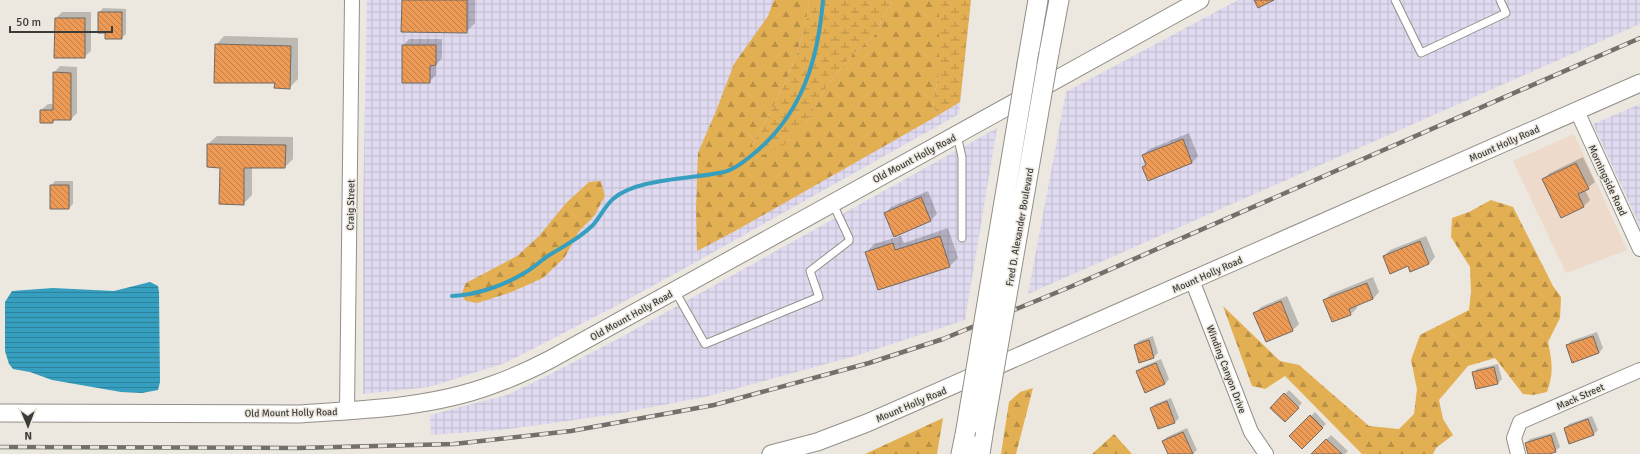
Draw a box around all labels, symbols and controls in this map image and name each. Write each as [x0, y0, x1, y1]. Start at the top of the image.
scale bar [10, 8, 112, 34]
text: 50 m [16, 15, 41, 30]
street label: Mount Holly Road [1467, 123, 1541, 165]
street label: Old Mount Holly Road [871, 132, 958, 186]
street label: Morningside Road [1585, 143, 1629, 218]
street label: Fred D. Alexander Boulevard [1004, 167, 1036, 287]
street label: Craig Street [345, 179, 357, 231]
street label: Mount Holly Road [1170, 254, 1244, 296]
street label: Old Mount Holly Road [588, 288, 675, 344]
street label: Winding Canyon Drive [1204, 323, 1248, 415]
street label: Mack Street [1555, 381, 1607, 413]
street label: Mount Holly Road [874, 385, 949, 425]
north arrow [8, 406, 48, 446]
street label: Old Mount Holly Road [245, 406, 337, 420]
text: N [24, 429, 32, 442]

